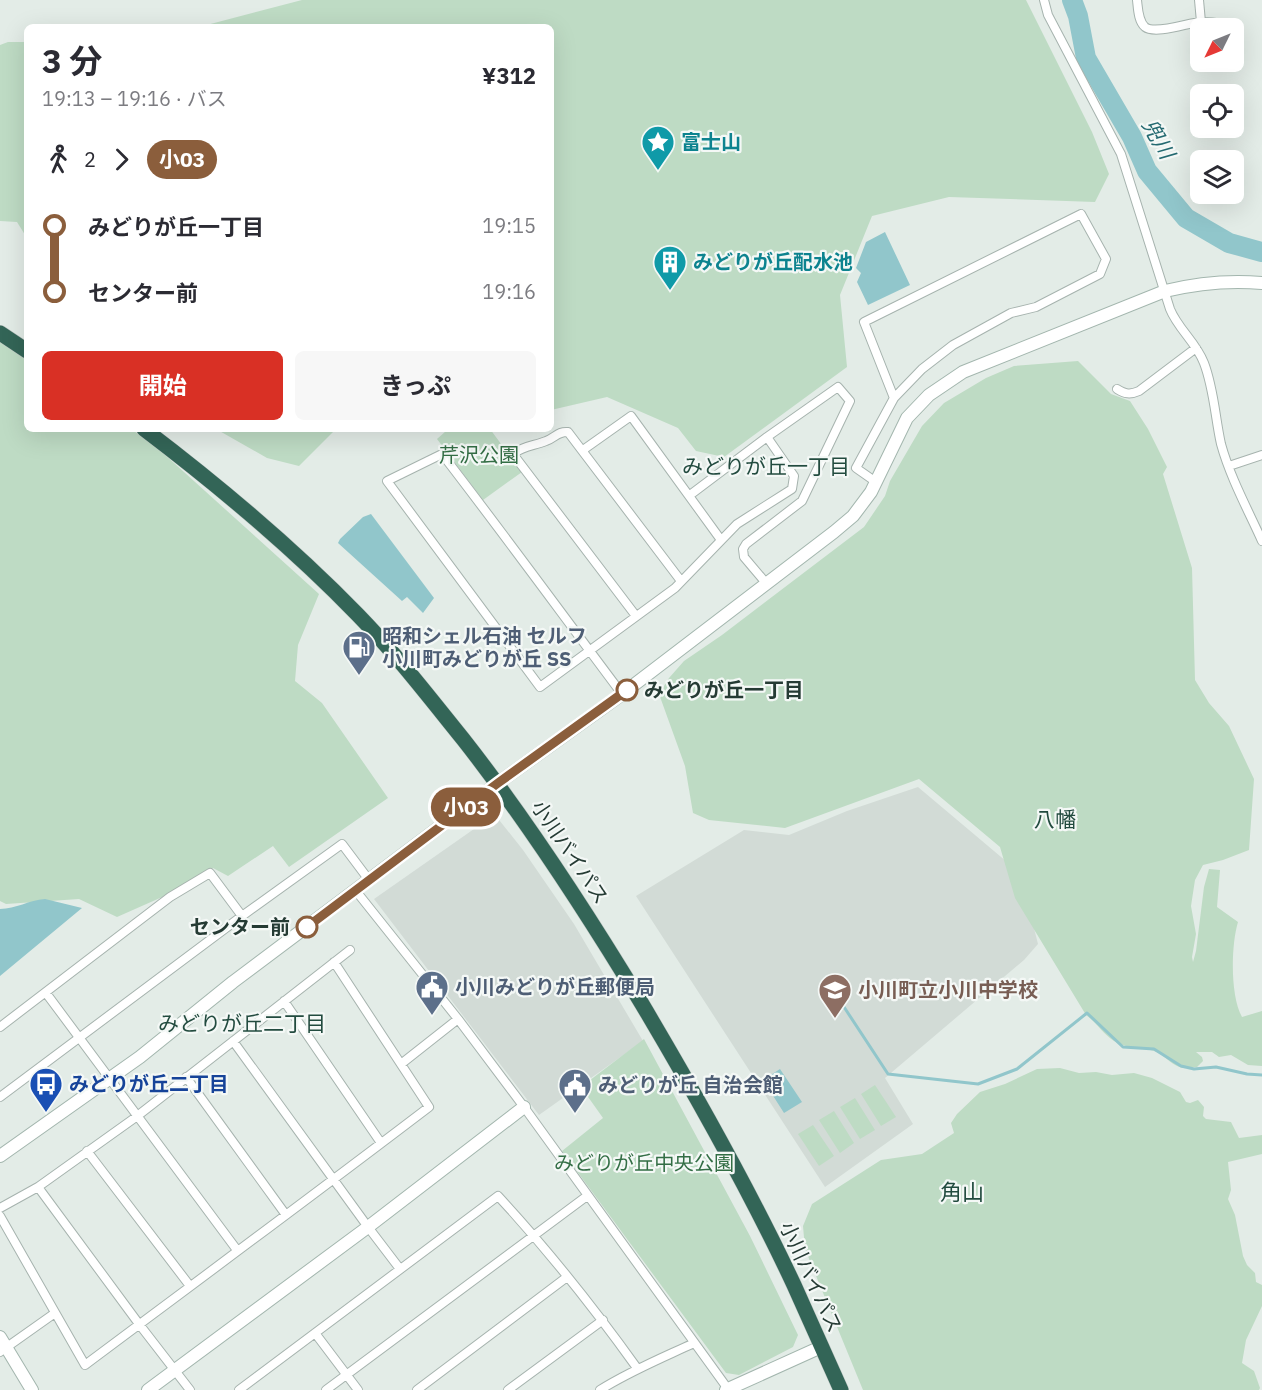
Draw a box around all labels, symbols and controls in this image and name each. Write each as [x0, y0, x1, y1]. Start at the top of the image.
north arrow [1190, 18, 1244, 72]
map controls [1190, 18, 1244, 204]
text: 3 分 [42, 39, 103, 82]
text: ¥312 [482, 61, 536, 90]
button: locate [1190, 84, 1244, 138]
text: 19:13 – 19:16 · バス [42, 85, 227, 112]
water label: 兜川 [1136, 113, 1182, 165]
place icon: 富士山 [640, 124, 676, 171]
place label: 富士山 [681, 128, 741, 155]
icon: walk [42, 143, 75, 176]
icon: forward [105, 143, 138, 176]
text: 小03 [159, 145, 205, 173]
text: 2 [84, 146, 96, 173]
button: layers [1190, 150, 1244, 204]
text: みどりが丘一丁目 [88, 212, 264, 241]
text: 19:15 [482, 212, 536, 239]
building icon: みどりが丘配水池 [652, 244, 688, 291]
place label: みどりが丘配水池 [693, 248, 853, 275]
text: センター前 [88, 278, 198, 307]
text: 19:16 [482, 278, 536, 305]
button: 開始 [42, 351, 283, 420]
button: きっぷ [295, 351, 536, 420]
park label: 芹沢公園 [439, 441, 519, 468]
district label: みどりが丘一丁目 [682, 452, 850, 480]
place label: 昭和シェル石油 セルフ 小川町みどりが丘 SS [382, 622, 587, 672]
fuel station icon: 昭和シェル石油 セルフ 小川町みどりが丘 SS [341, 629, 377, 676]
place label: みどりが丘一丁目 [644, 676, 804, 703]
marker: みどりが丘一丁目 [616, 679, 638, 701]
line badge: 小03 [432, 788, 500, 826]
text: 小03 [443, 793, 489, 821]
street label: 小川バイパス [526, 795, 615, 909]
district label: 八幡 [1034, 805, 1076, 833]
place label: センター前 [190, 913, 290, 940]
marker: センター前 [296, 916, 318, 938]
public building icon: 小川みどりが丘郵便局 [414, 969, 450, 1016]
school or university icon: 小川町立小川中学校 [817, 972, 853, 1019]
place label: 小川みどりが丘郵便局 [455, 973, 655, 1000]
place label: 小川町立小川中学校 [858, 976, 1038, 1003]
district label: みどりが丘二丁目 [158, 1009, 326, 1037]
bus stop icon: みどりが丘二丁目 [28, 1066, 64, 1113]
public building icon: みどりが丘 自治会館 [557, 1067, 593, 1114]
place label: みどりが丘二丁目 [69, 1070, 229, 1097]
place label: みどりが丘 自治会館 [598, 1071, 783, 1098]
park label: みどりが丘中央公園 [554, 1149, 734, 1176]
district label: 角山 [940, 1177, 984, 1206]
street label: 小川バイパス [774, 1217, 849, 1337]

